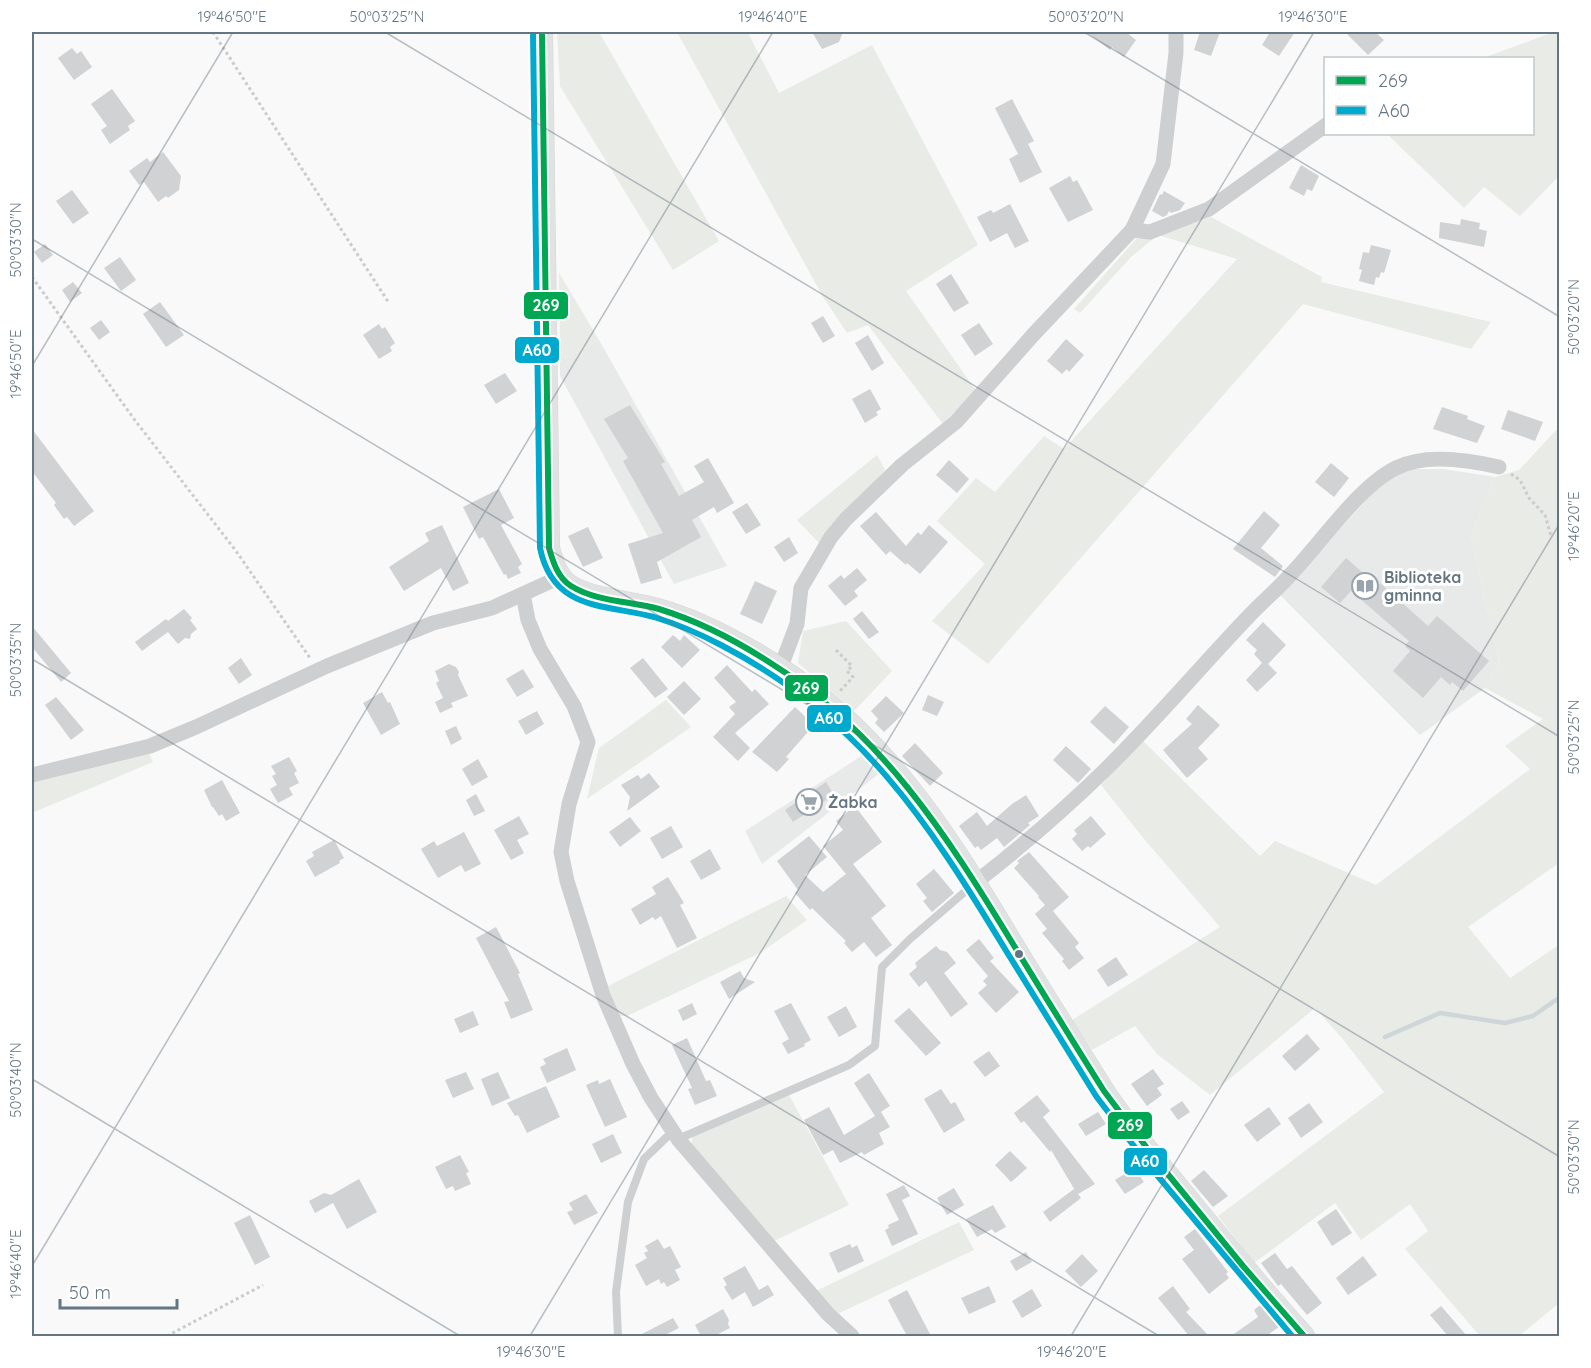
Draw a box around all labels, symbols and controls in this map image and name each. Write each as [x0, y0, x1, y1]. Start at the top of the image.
text: 19°46'50"E [197, 7, 267, 26]
text: 50°03'25"N [350, 7, 424, 26]
text: 19°46'40"E [739, 7, 807, 26]
text: 50°03'20"N [1048, 7, 1124, 26]
text: 19°46'30"E [1279, 7, 1347, 26]
legend [1324, 57, 1534, 135]
text: 269 [1378, 69, 1408, 92]
text: A60 [1378, 99, 1410, 122]
text: 50°03'30"N [6, 202, 25, 278]
text: 50°03'20"N [1564, 279, 1583, 355]
line badge: 269 [523, 291, 569, 320]
text: 269 [532, 295, 560, 315]
text: 19°46'50"E [6, 329, 25, 399]
line badge: A60 [514, 336, 560, 364]
text: A60 [523, 340, 552, 360]
text: 19°46'20"E [1564, 491, 1583, 561]
place label: Biblioteka gminna [1384, 567, 1461, 605]
library icon: Biblioteka gminna [1350, 571, 1380, 601]
text: 50°03'35"N [6, 623, 25, 697]
line badge: 269 [784, 674, 829, 702]
text: 269 [792, 678, 820, 698]
text: 50°03'25"N [1564, 700, 1583, 774]
line badge: A60 [806, 704, 852, 733]
text: A60 [815, 708, 844, 728]
supermarket icon: Żabka [794, 787, 824, 817]
place label: Żabka [828, 792, 878, 812]
unlabelled marker [1013, 948, 1025, 960]
text: 50°03'40"N [6, 1042, 25, 1118]
line badge: 269 [1107, 1111, 1153, 1140]
text: 269 [1116, 1115, 1144, 1135]
text: 50°03'30"N [1564, 1119, 1583, 1195]
line badge: A60 [1123, 1147, 1168, 1176]
text: A60 [1131, 1151, 1160, 1171]
text: 19°46'40"E [6, 1230, 25, 1298]
scale bar [60, 1272, 177, 1310]
text: 50 m [69, 1281, 111, 1304]
text: 19°46'30"E [497, 1342, 565, 1361]
text: 19°46'20"E [1037, 1342, 1107, 1361]

